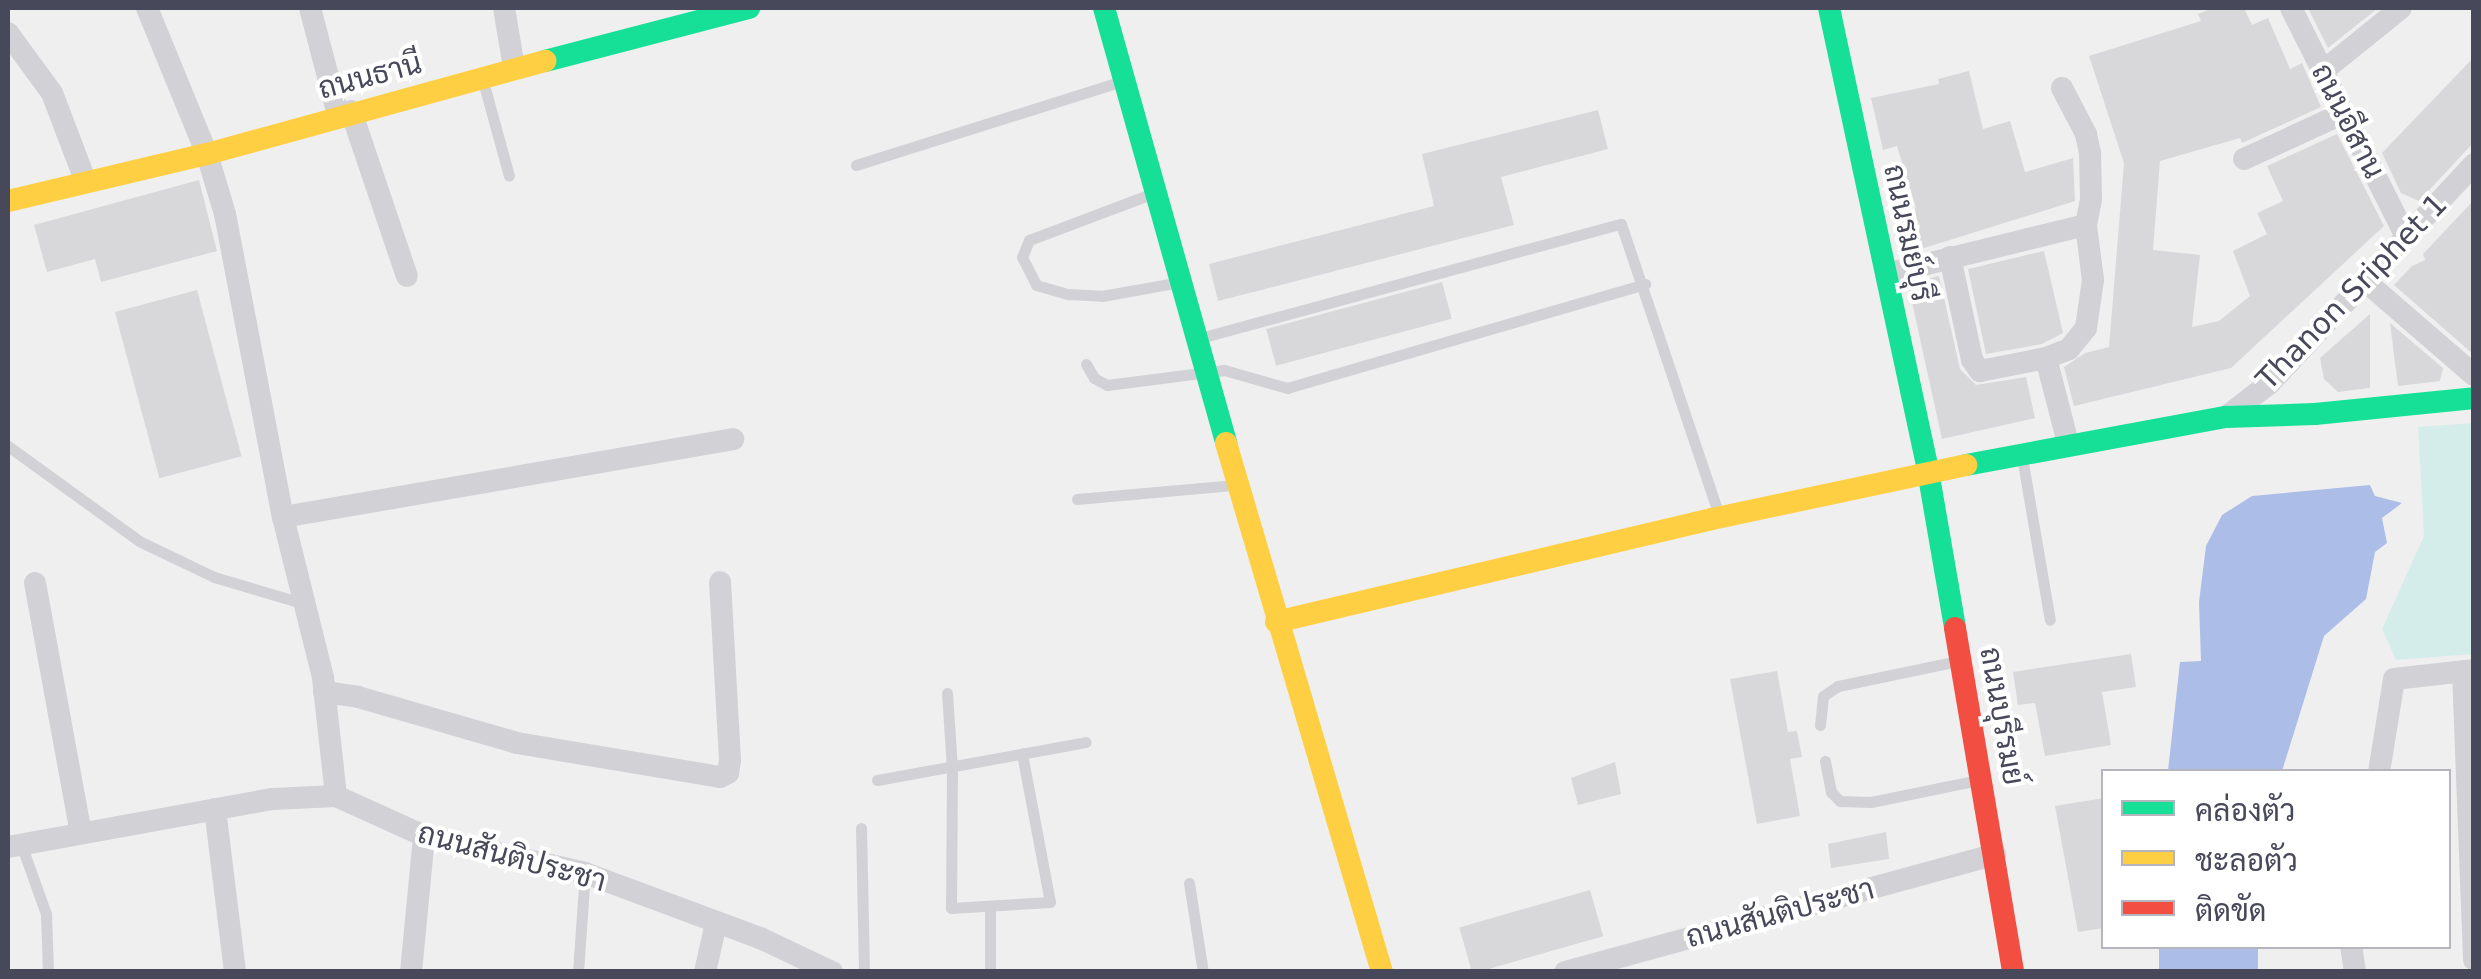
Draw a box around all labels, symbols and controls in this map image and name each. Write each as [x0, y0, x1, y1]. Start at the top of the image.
street label: ถนนธานี [314, 45, 426, 107]
street label: ถนนอีสาน [2304, 57, 2392, 185]
street label: ถนนรมย์บุรี [1876, 161, 1940, 305]
street label: Thanon Sriphet 1 [2249, 187, 2455, 397]
street label: ถนนบุรีรมย์ [1972, 644, 2032, 788]
legend [2101, 769, 2451, 949]
text: คล่องตัว [2195, 793, 2295, 828]
street label: ถนนสันติประชา [414, 815, 610, 899]
text: ชะลอตัว [2195, 843, 2298, 878]
street label: ถนนสันติประชา [1682, 871, 1878, 955]
text: ติดขัด [2195, 893, 2267, 928]

